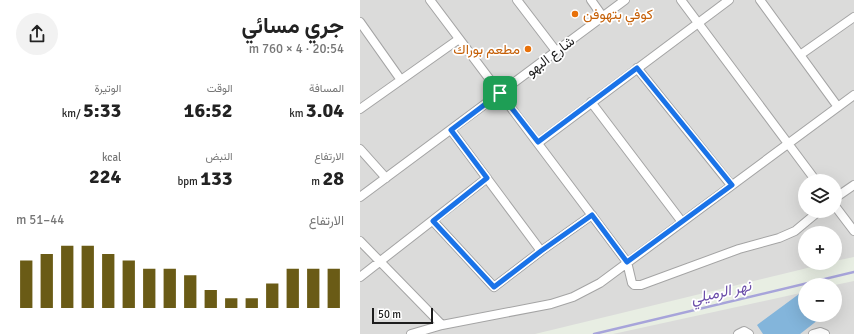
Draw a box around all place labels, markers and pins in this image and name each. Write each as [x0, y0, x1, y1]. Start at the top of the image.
place label: كوفي بتهوفن [583, 6, 653, 26]
marker: كوفي بتهوفن [570, 9, 580, 19]
place label: مطعم بوراك [453, 41, 520, 58]
marker: مطعم بوراك [523, 44, 533, 54]
pin [483, 76, 517, 110]

